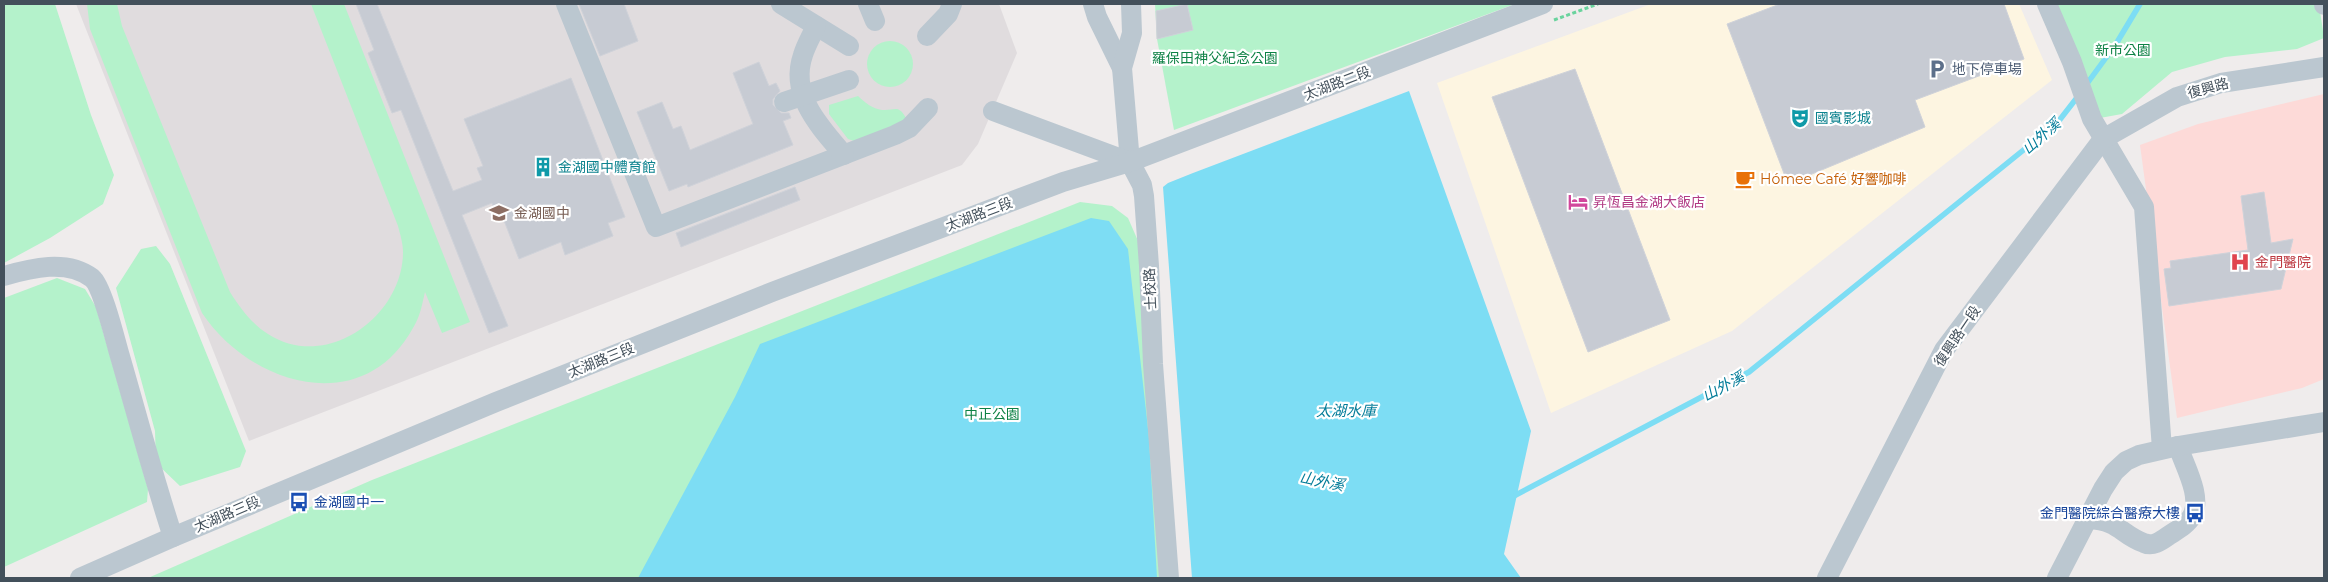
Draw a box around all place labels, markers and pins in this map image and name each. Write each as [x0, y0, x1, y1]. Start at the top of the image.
parking icon: 地下停車場 [1926, 58, 1948, 80]
place label: 地下停車場 [1952, 60, 2022, 78]
theatre icon: 國賓影城 [1789, 107, 1811, 129]
place label: 國賓影城 [1815, 109, 1871, 127]
building icon: 金湖國中體育館 [532, 156, 554, 178]
place label: 金湖國中體育館 [558, 158, 656, 176]
cafe icon: Hómee Café 好響咖啡 [1734, 168, 1756, 190]
place label: Hómee Café 好響咖啡 [1760, 170, 1906, 188]
hotel icon: 昇恆昌金湖大飯店 [1567, 191, 1589, 213]
place label: 昇恆昌金湖大飯店 [1593, 193, 1705, 211]
school or university icon: 金湖國中 [488, 202, 510, 224]
place label: 金湖國中 [514, 204, 570, 222]
hospital icon: 金門醫院 [2229, 251, 2251, 273]
place label: 金門醫院 [2255, 253, 2311, 271]
bus stop icon: 金湖國中一 [288, 491, 310, 513]
place label: 金湖國中一 [314, 493, 384, 511]
bus stop icon: 金門醫院綜合醫療大樓 [2184, 502, 2206, 524]
place label: 金門醫院綜合醫療大樓 [2040, 504, 2180, 522]

